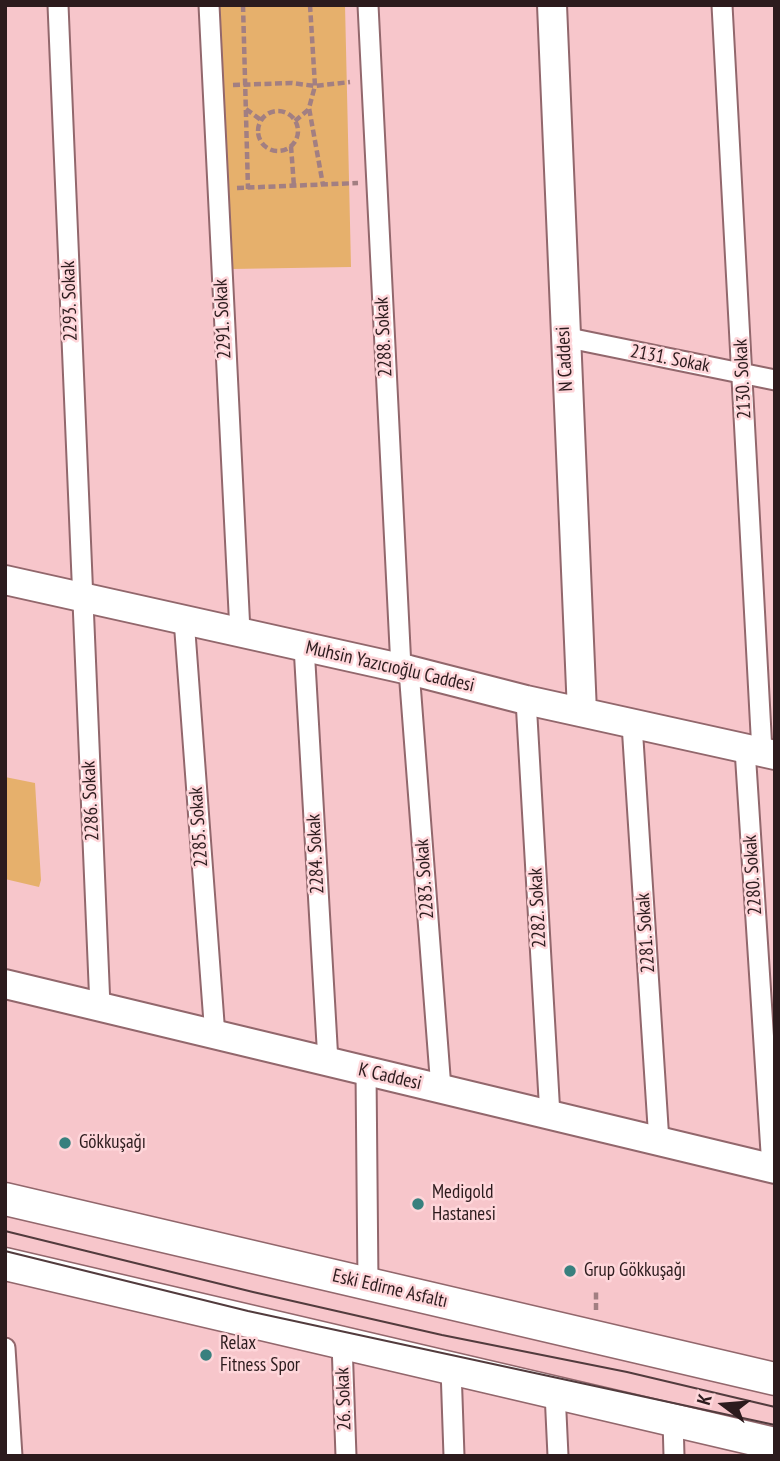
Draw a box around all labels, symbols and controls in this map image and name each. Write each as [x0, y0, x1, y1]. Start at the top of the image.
street label: 2293. Sokak [57, 260, 83, 342]
street label: 2291. Sokak [210, 278, 236, 360]
street label: 2288. Sokak [371, 296, 397, 378]
street label: N Caddesi [552, 326, 578, 392]
street label: 2130. Sokak [730, 338, 756, 420]
street label: 2131. Sokak [628, 340, 712, 378]
street label: Muhsin Yazıcıoğlu Caddesi [303, 636, 477, 698]
street label: 2286. Sokak [78, 760, 104, 842]
street label: 2285. Sokak [185, 786, 213, 868]
street label: 2284. Sokak [303, 813, 329, 895]
street label: 2280. Sokak [739, 834, 767, 916]
street label: 2283. Sokak [411, 838, 439, 920]
street label: 2282. Sokak [525, 867, 551, 949]
street label: 2281. Sokak [632, 892, 660, 974]
street label: K Caddesi [356, 1059, 424, 1095]
place label: Gökkuşağı [79, 1132, 146, 1154]
marker: Gökkuşağı [57, 1135, 73, 1151]
place label: Medigold Hastanesi [432, 1182, 496, 1226]
marker: Medigold Hastanesi [410, 1196, 426, 1212]
place label: Grup Gökkuşağı [584, 1260, 686, 1282]
marker: Grup Gökkuşağı [562, 1263, 578, 1279]
street label: Eski Edirne Asfaltı [330, 1265, 450, 1313]
place label: Relax Fitness Spor [220, 1333, 300, 1377]
marker: Relax Fitness Spor [198, 1347, 214, 1363]
street label: 26. Sokak [332, 1367, 356, 1431]
north arrow [689, 1370, 759, 1440]
text: K [691, 1391, 717, 1407]

